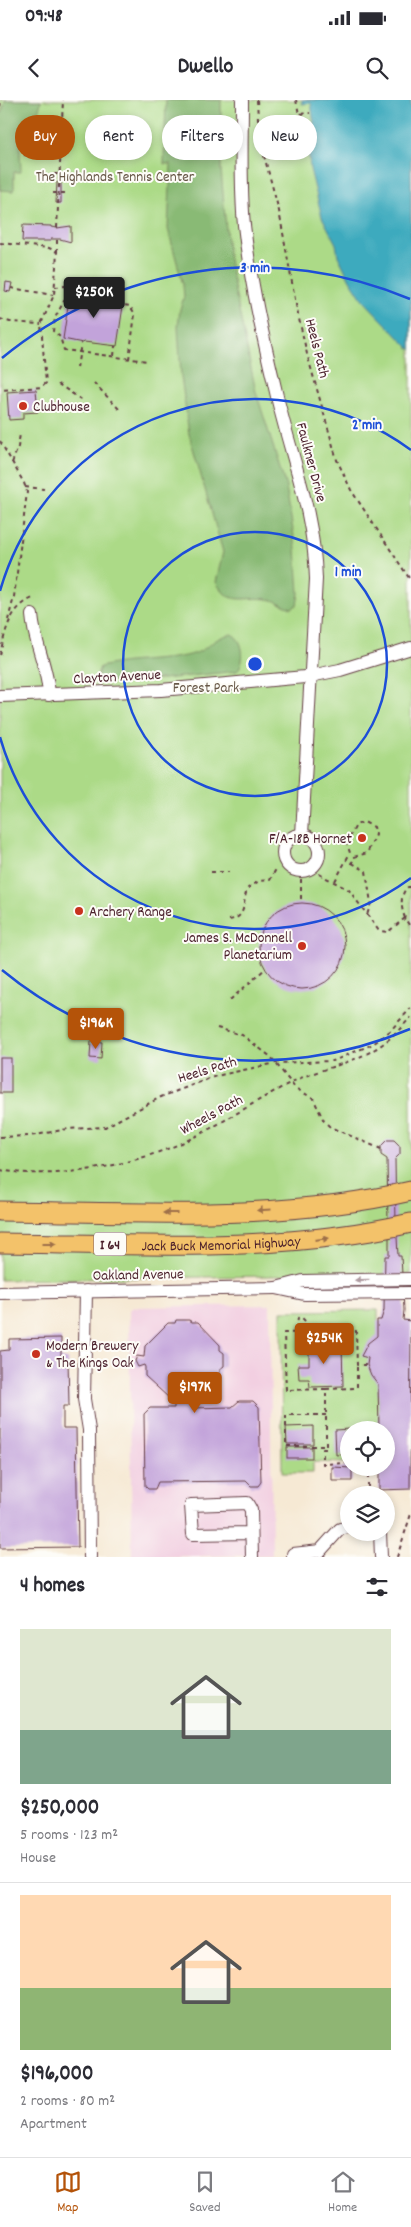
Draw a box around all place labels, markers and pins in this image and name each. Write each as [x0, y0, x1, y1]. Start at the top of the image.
pin: $250K [59, 276, 129, 319]
place label: Clubhouse [33, 397, 90, 419]
marker: Clubhouse [17, 400, 29, 412]
centre of rings [246, 655, 264, 673]
place label: F/A-18B Hornet [269, 829, 352, 851]
marker: F/A-18B Hornet [356, 832, 368, 844]
place label: Archery Range [89, 902, 172, 924]
marker: Archery Range [73, 905, 85, 917]
place label: James S. McDonnell Planetarium [183, 928, 292, 967]
marker: James S. McDonnell Planetarium [296, 940, 308, 952]
pin: $196K [61, 1008, 131, 1050]
pin: $254K [289, 1322, 359, 1365]
place label: Modern Brewery & The Kings Oak [46, 1336, 139, 1375]
marker: Modern Brewery & The Kings Oak [30, 1348, 42, 1360]
pin: $197K [160, 1372, 230, 1414]

